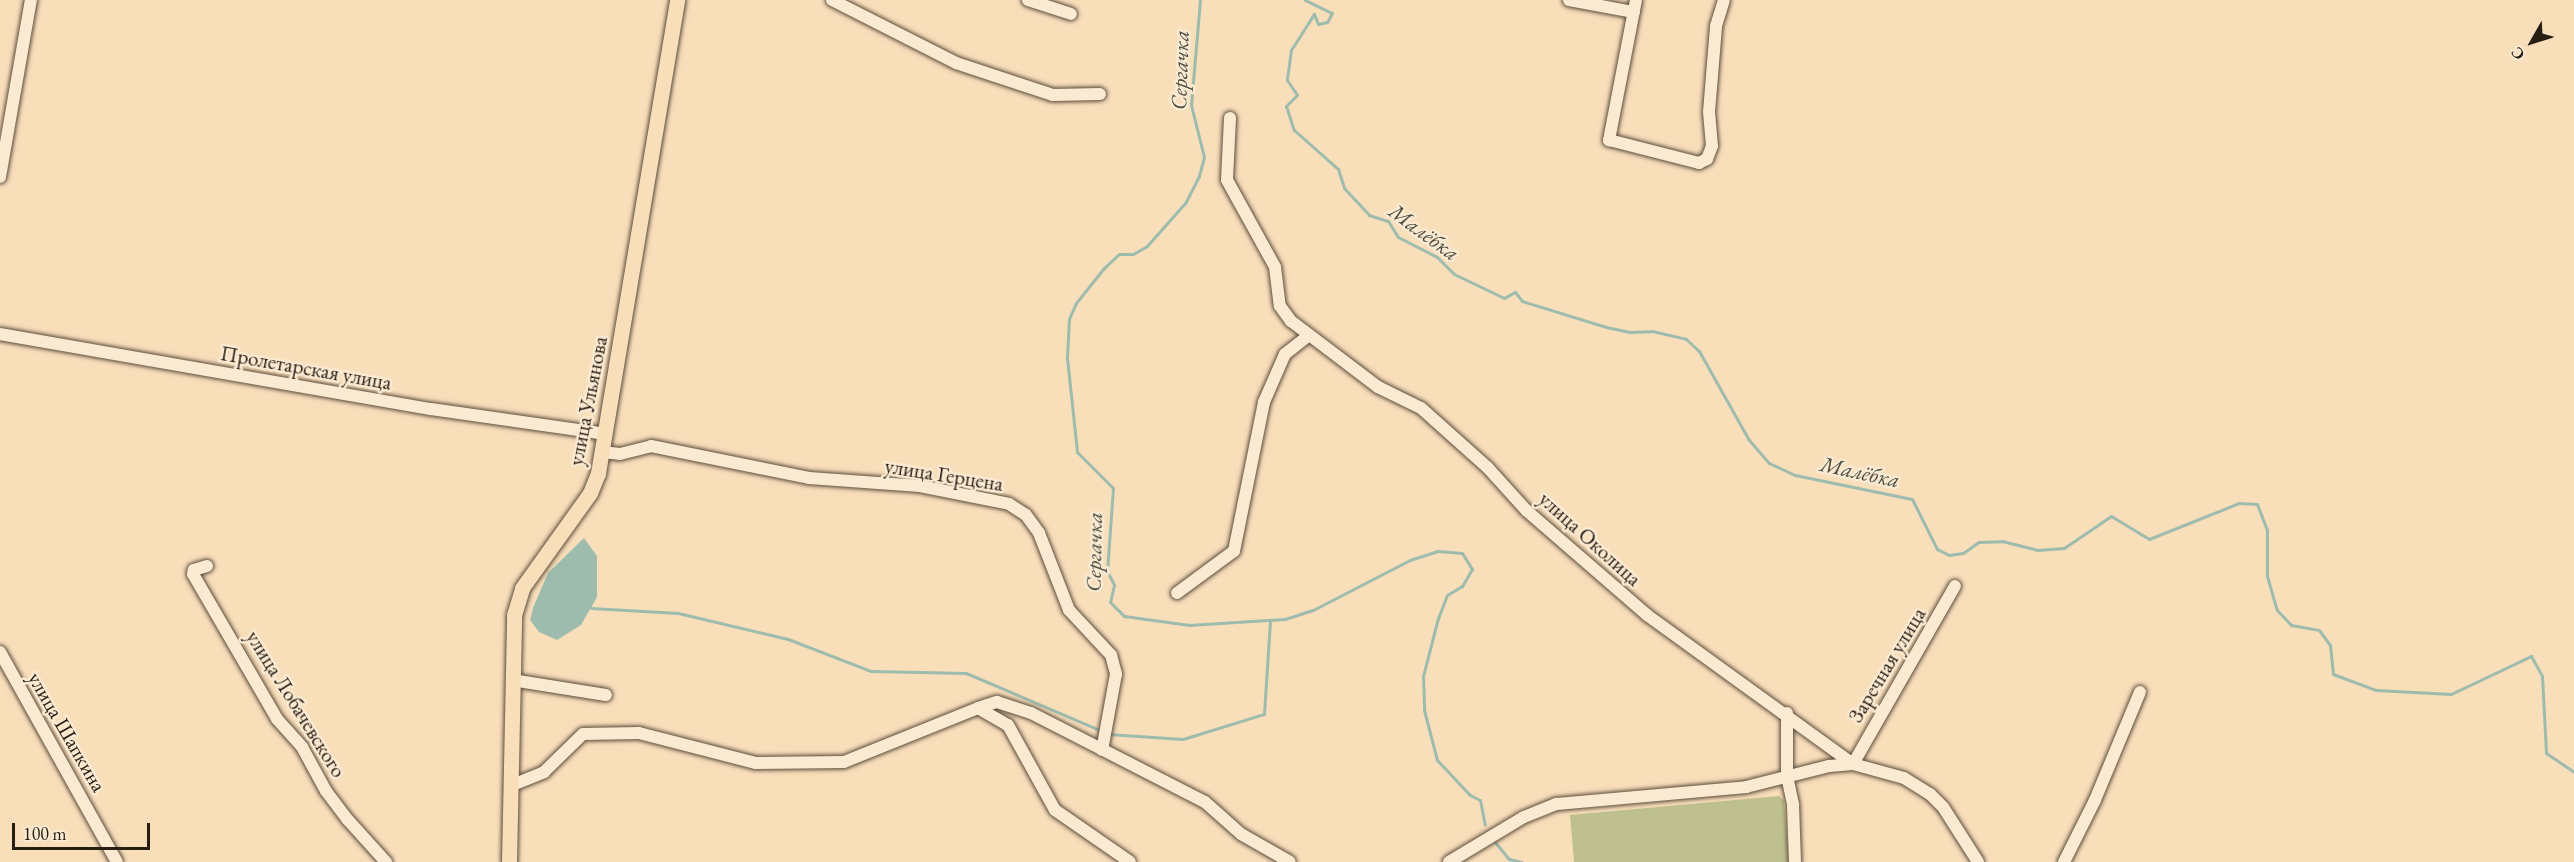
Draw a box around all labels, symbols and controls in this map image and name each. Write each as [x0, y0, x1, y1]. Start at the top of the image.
north arrow [2502, 12, 2562, 72]
water label: Сергачка [1165, 30, 1195, 110]
text: С [2506, 43, 2529, 65]
water label: Малёбка [1384, 198, 1464, 266]
street label: улица Ульянова [563, 334, 613, 468]
street label: Пролетарская улица [218, 341, 394, 395]
water label: Малёбка [1818, 451, 1902, 493]
street label: улица Герцена [883, 453, 1005, 497]
street label: улица Околица [1534, 486, 1646, 592]
water label: Сергачка [1080, 512, 1108, 592]
street label: Заречная улица [1843, 603, 1931, 727]
street label: улица Лобачевского [241, 626, 351, 782]
street label: улица Шапкина [23, 668, 111, 796]
scale bar [15, 811, 153, 849]
text: 100 m [23, 822, 67, 845]

